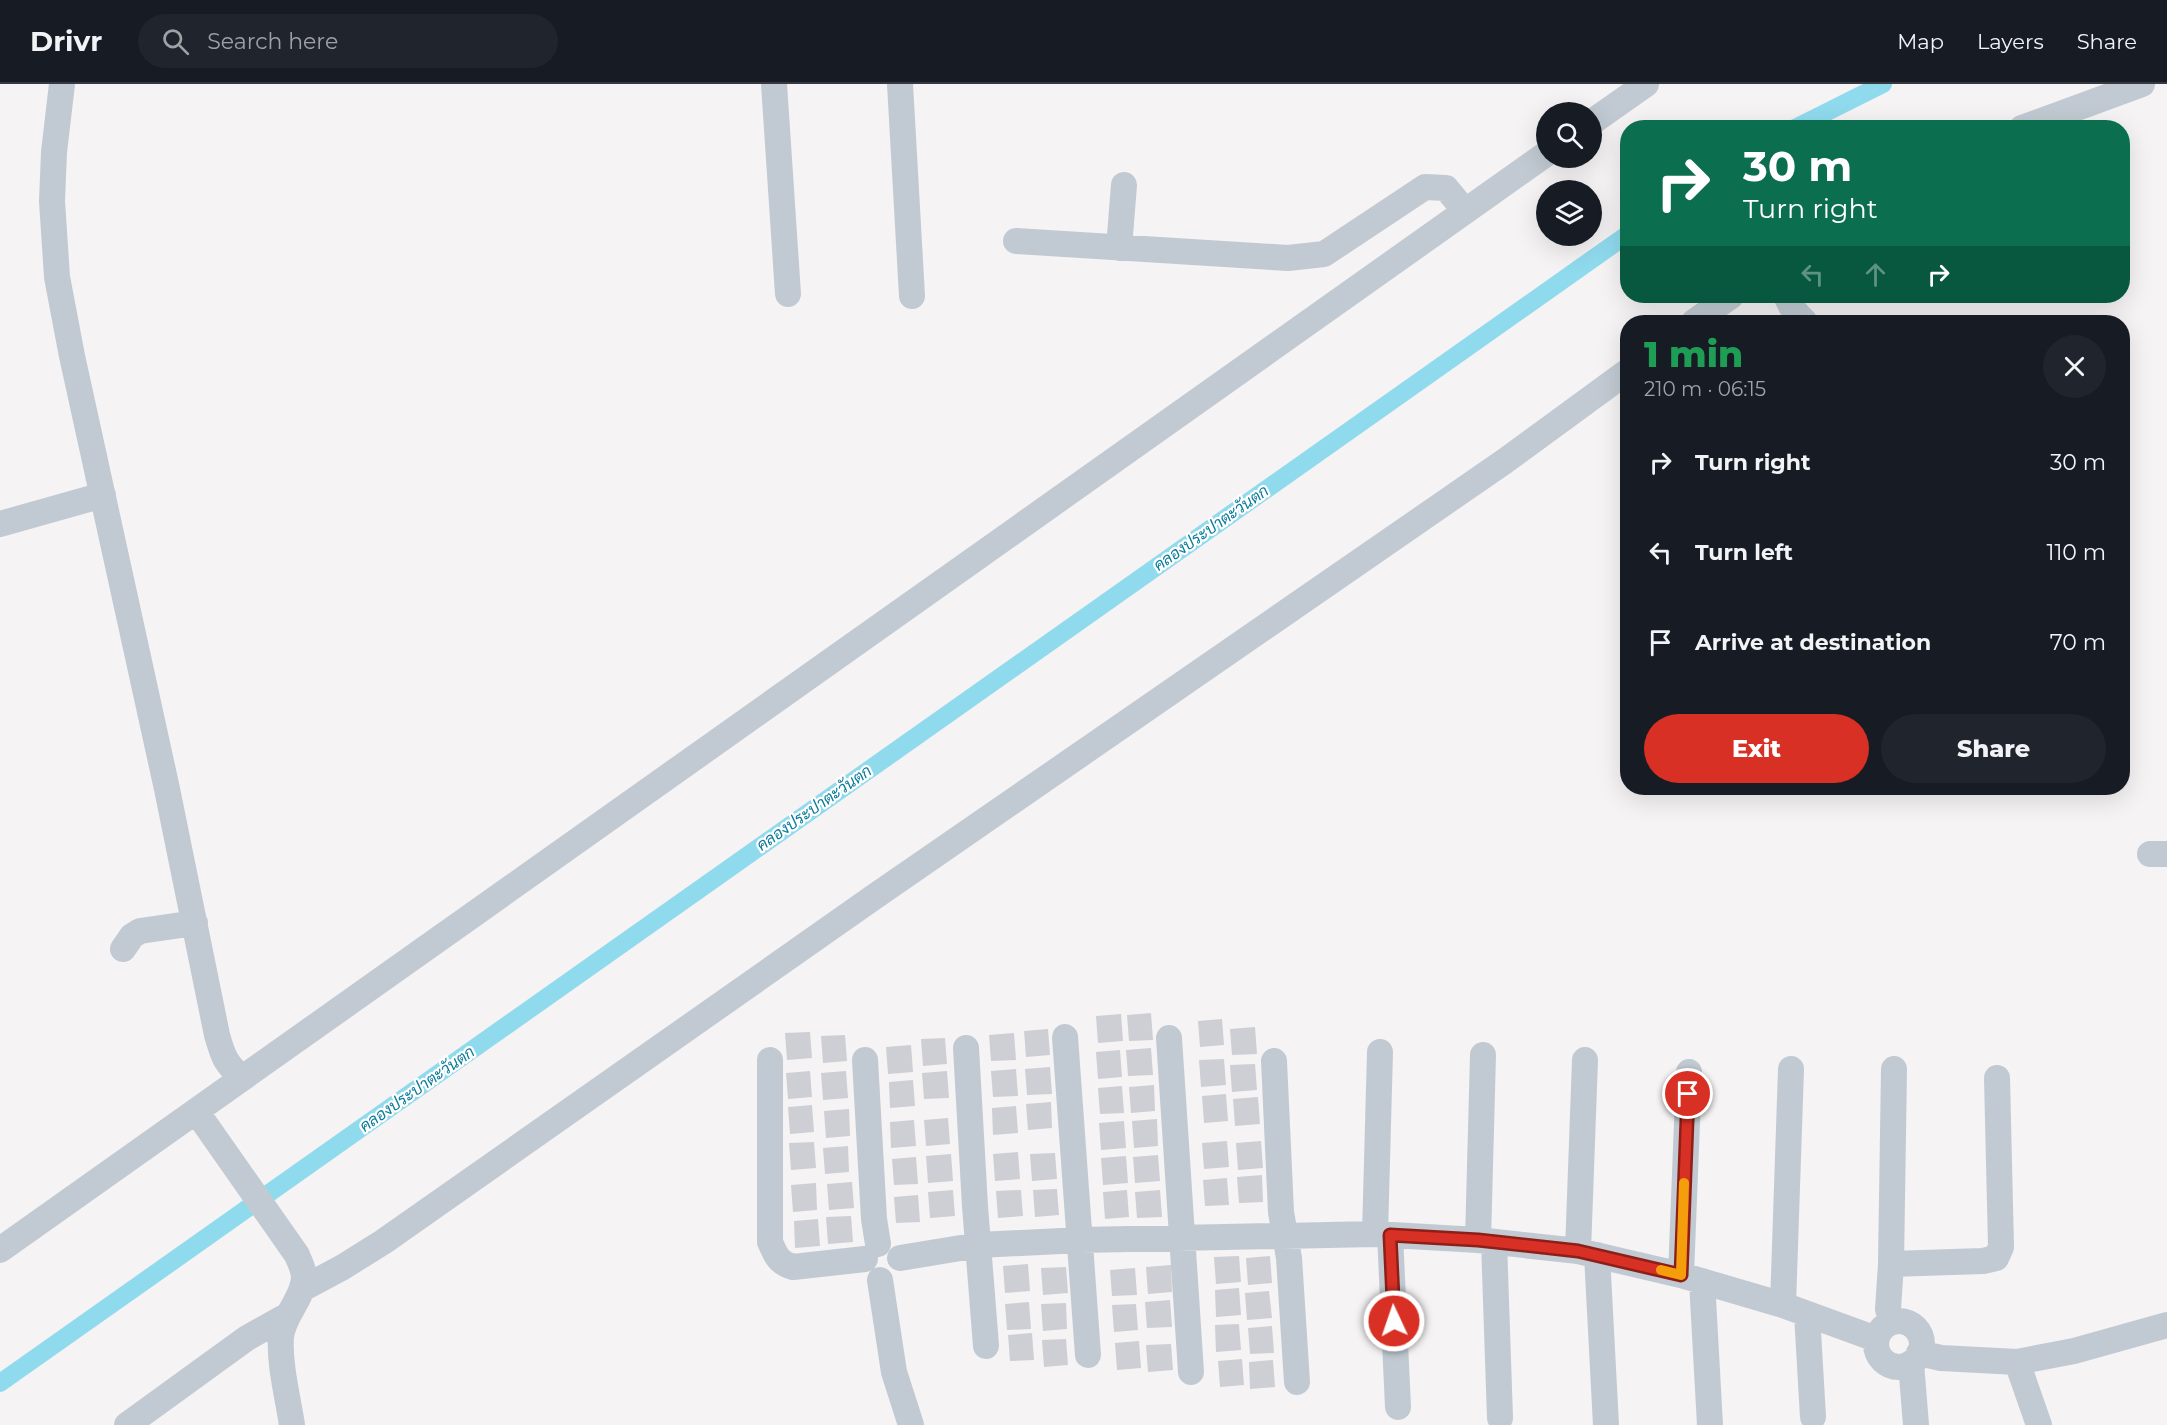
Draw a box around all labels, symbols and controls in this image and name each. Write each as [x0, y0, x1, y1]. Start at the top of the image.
search box [138, 14, 558, 68]
text: Drivr [30, 24, 102, 58]
icon: search [159, 25, 192, 58]
text: Search here [207, 28, 338, 55]
text: Map [1897, 29, 1944, 54]
text: Layers [1977, 29, 2044, 54]
text: Share [2077, 29, 2137, 54]
map controls [1536, 102, 1602, 246]
button: search [1536, 102, 1602, 168]
text: 30 m [1743, 140, 1852, 192]
icon: right [1644, 144, 1722, 222]
button: layers [1536, 180, 1602, 246]
text: Turn right [1743, 192, 1878, 225]
icon: left [1796, 258, 1829, 291]
icon: ahead [1859, 258, 1892, 291]
icon: right [1922, 258, 1955, 291]
text: 1 min [1644, 332, 1743, 376]
button: close [2043, 335, 2106, 398]
text: 210 m · 06:15 [1644, 377, 1766, 401]
icon: right [1644, 446, 1677, 479]
text: Turn right [1695, 449, 1810, 476]
text: 30 m [2050, 449, 2106, 476]
water label: คลองประปาตะวันตก [1149, 480, 1272, 575]
icon: left [1644, 536, 1677, 569]
text: Turn left [1695, 539, 1793, 566]
text: 110 m [2046, 539, 2106, 566]
icon: arrive [1644, 626, 1677, 659]
text: Arrive at destination [1695, 629, 1931, 656]
text: 70 m [2050, 629, 2106, 656]
button: Exit [1644, 714, 1869, 783]
button: Share [1881, 714, 2106, 783]
water label: คลองประปาตะวันตก [752, 760, 875, 855]
water label: คลองประปาตะวันตก [355, 1041, 478, 1136]
pin [1662, 1068, 1713, 1119]
icon: arrive [1671, 1077, 1704, 1110]
position arrow [1362, 1289, 1426, 1353]

